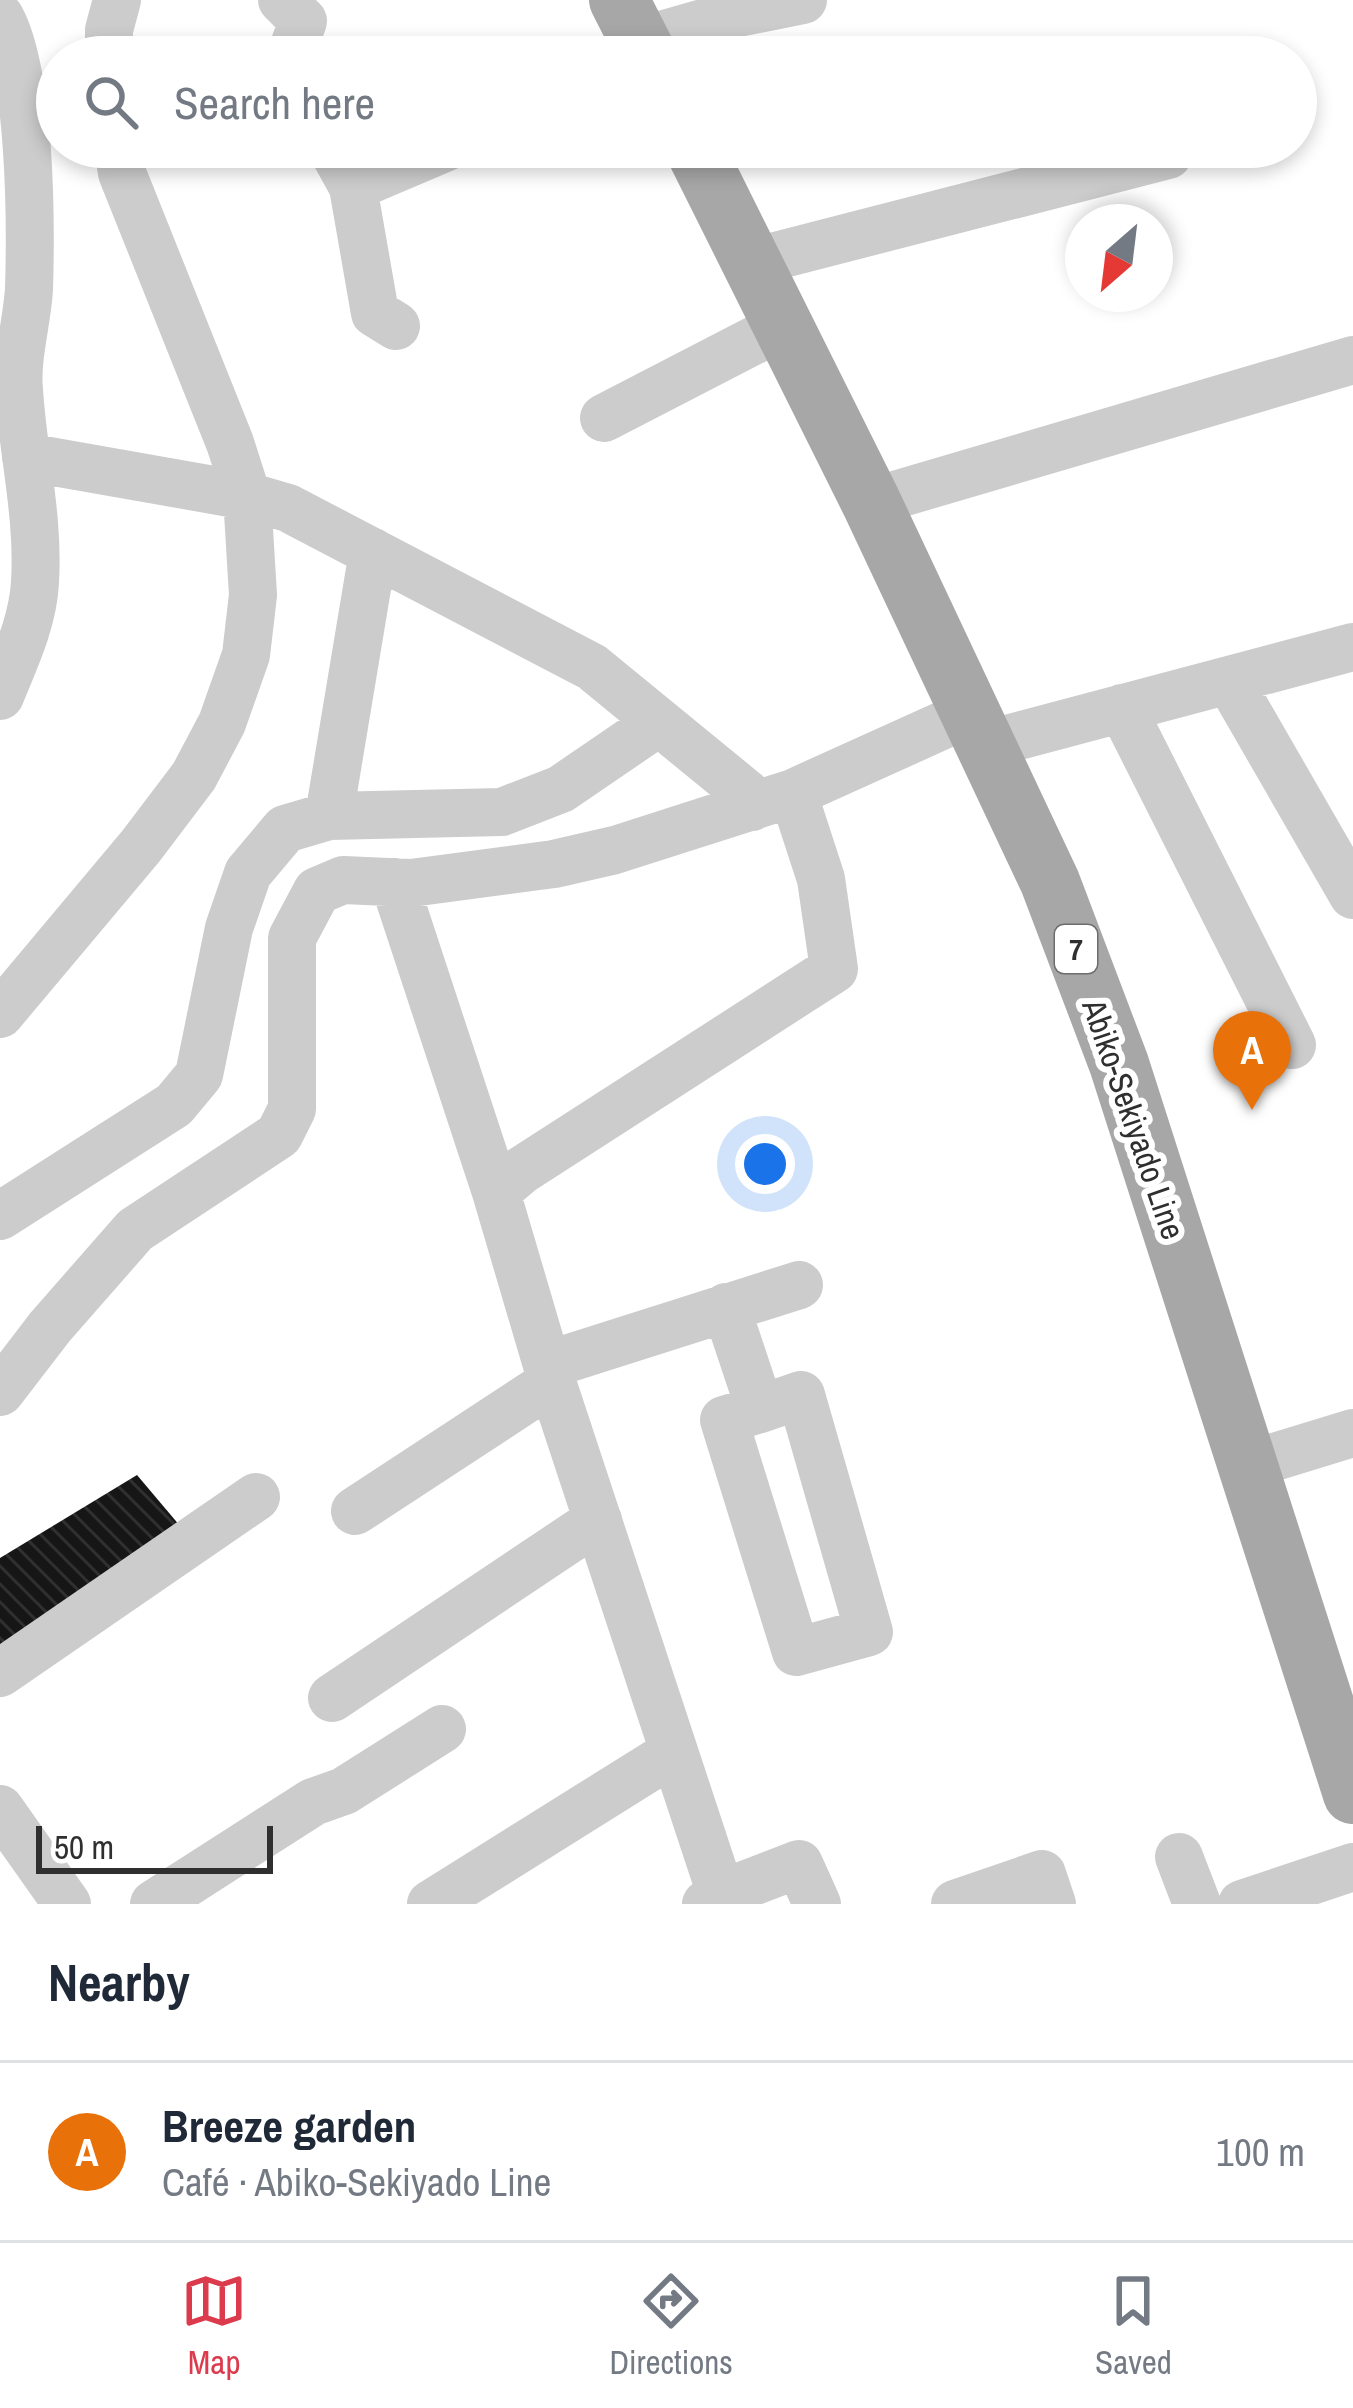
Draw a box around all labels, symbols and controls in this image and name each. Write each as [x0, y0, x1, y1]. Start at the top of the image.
search box [36, 36, 1317, 168]
icon: search [78, 69, 144, 135]
text: Search here [174, 72, 375, 133]
north arrow [1065, 204, 1173, 312]
road number: 7 [1055, 925, 1097, 973]
street label: Abiko-Sekiyado Line [1072, 992, 1196, 1245]
pin: A [1213, 1011, 1291, 1110]
your location [735, 1134, 795, 1194]
scale bar [36, 1820, 273, 1873]
text: 50 m [54, 1825, 114, 1869]
text: Nearby [48, 1948, 190, 2017]
text: Breeze garden [162, 2095, 416, 2156]
text: A [75, 2126, 99, 2178]
text: 100 m [1216, 2126, 1305, 2178]
text: Café · Abiko-Sekiyado Line [162, 2156, 551, 2208]
tab: Map [181, 2268, 247, 2384]
tab: Directions [609, 2268, 733, 2384]
tab: Saved [1095, 2268, 1172, 2384]

